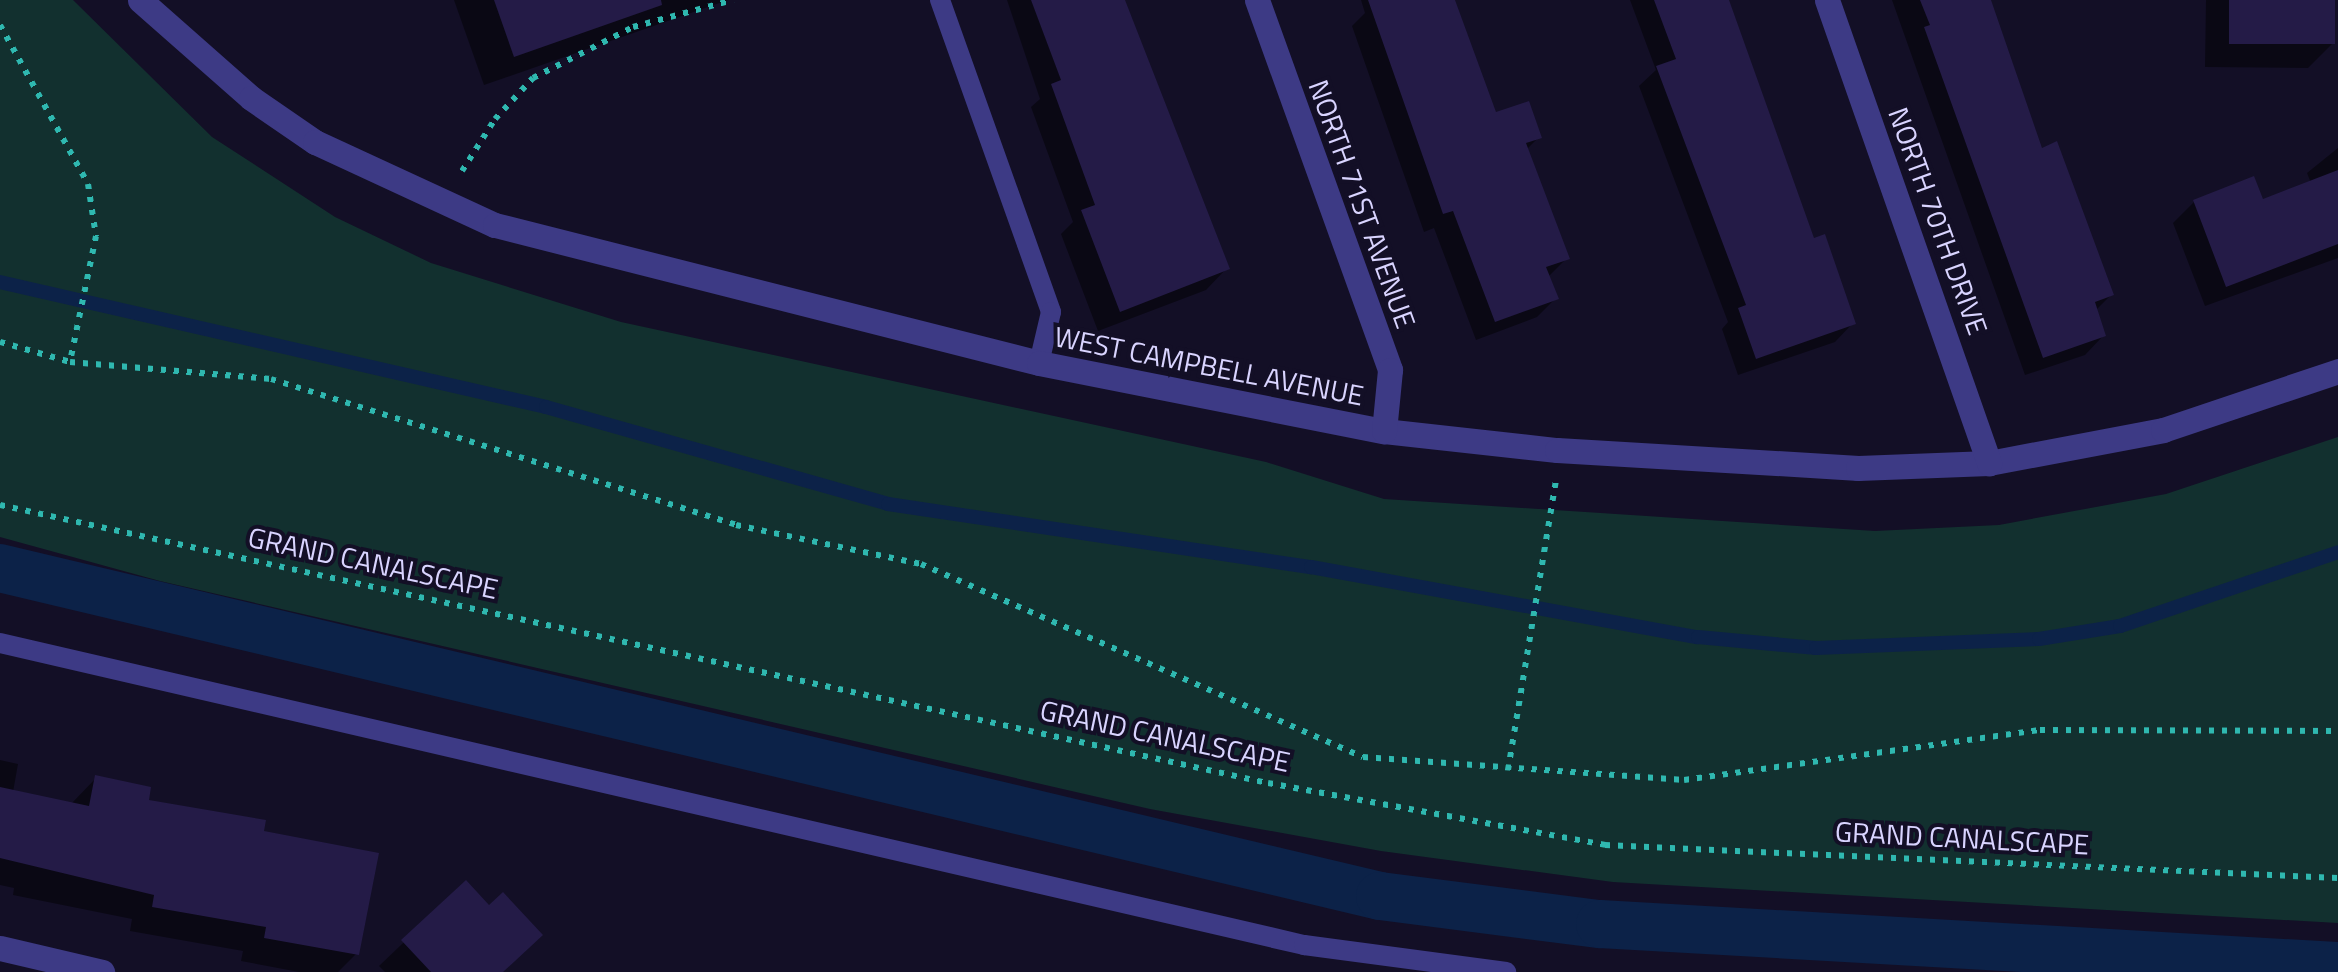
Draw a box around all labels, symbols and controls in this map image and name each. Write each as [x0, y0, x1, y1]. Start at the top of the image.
street label: NORTH 71ST AVENUE [1301, 75, 1423, 333]
street label: NORTH 70TH DRIVE [1881, 103, 1995, 339]
street label: WEST CAMPBELL AVENUE [1052, 320, 1366, 412]
street label: GRAND CANALSCAPE [245, 520, 501, 606]
street label: GRAND CANALSCAPE [1037, 693, 1293, 779]
street label: GRAND CANALSCAPE [1834, 815, 2090, 861]

